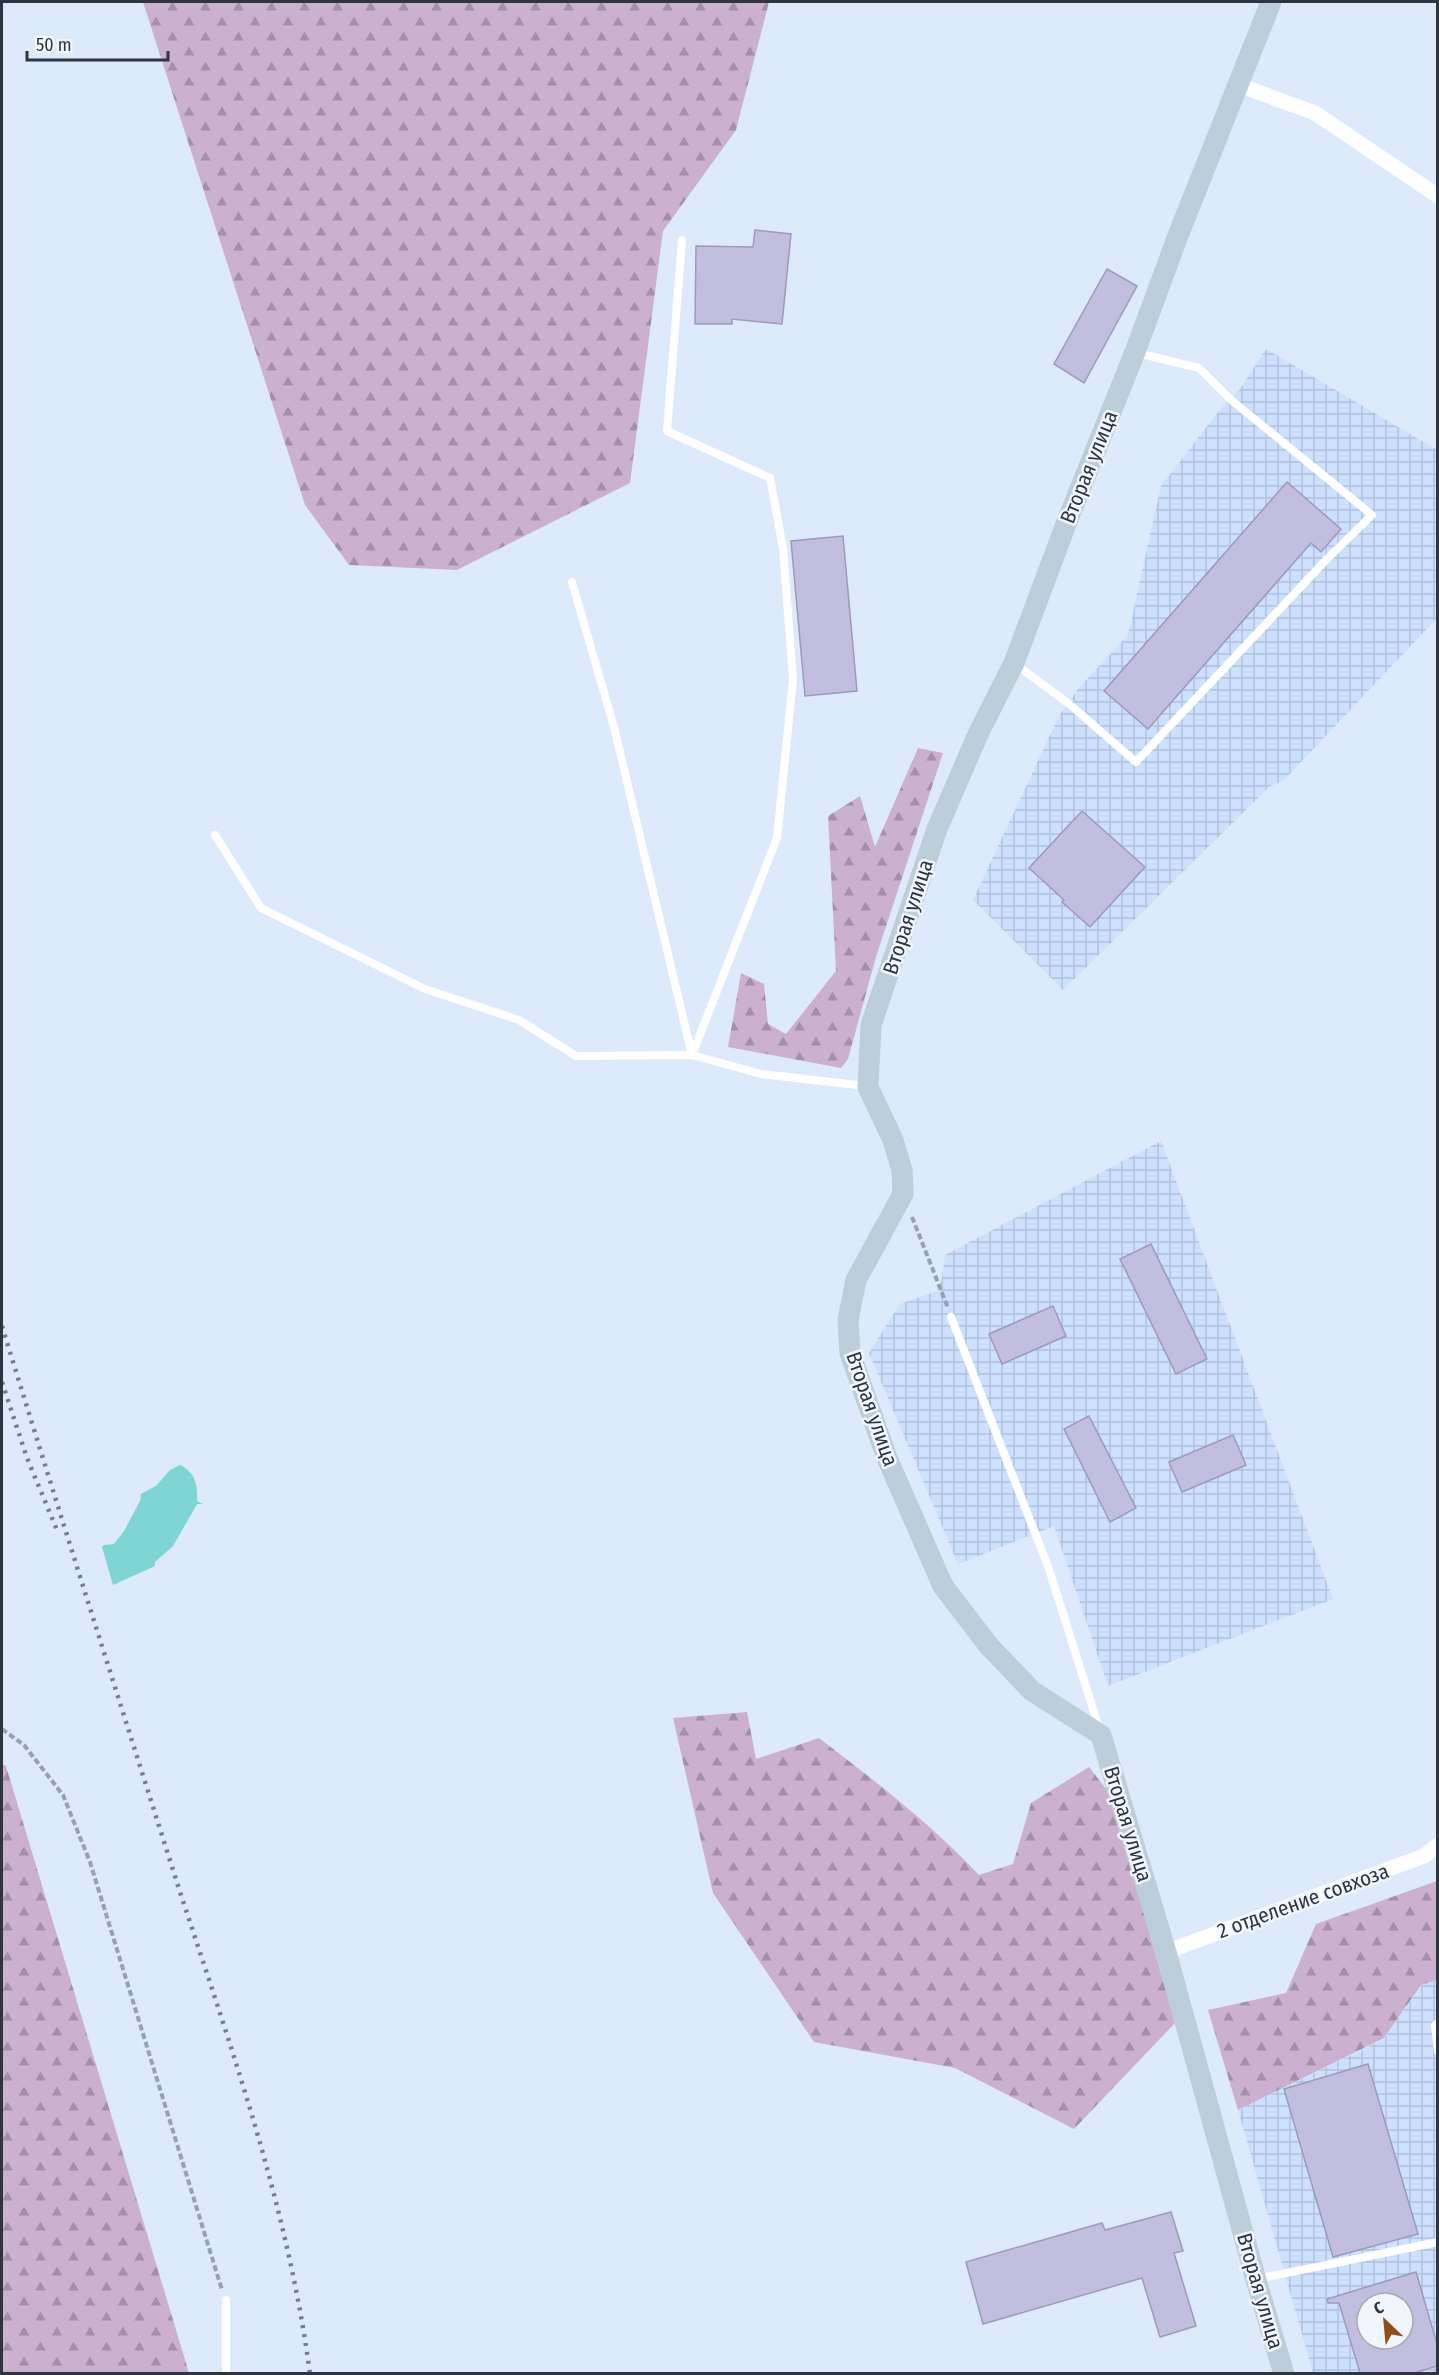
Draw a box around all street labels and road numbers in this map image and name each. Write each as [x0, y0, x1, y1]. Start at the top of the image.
street label: Вторая улица [1055, 407, 1123, 527]
street label: Вторая улица [877, 856, 939, 978]
street label: Вторая улица [840, 1348, 904, 1470]
street label: Вторая улица [1098, 1763, 1158, 1885]
street label: 2 отделение совхоза [1214, 1858, 1392, 1944]
street label: Вторая улица [1231, 2230, 1289, 2352]

